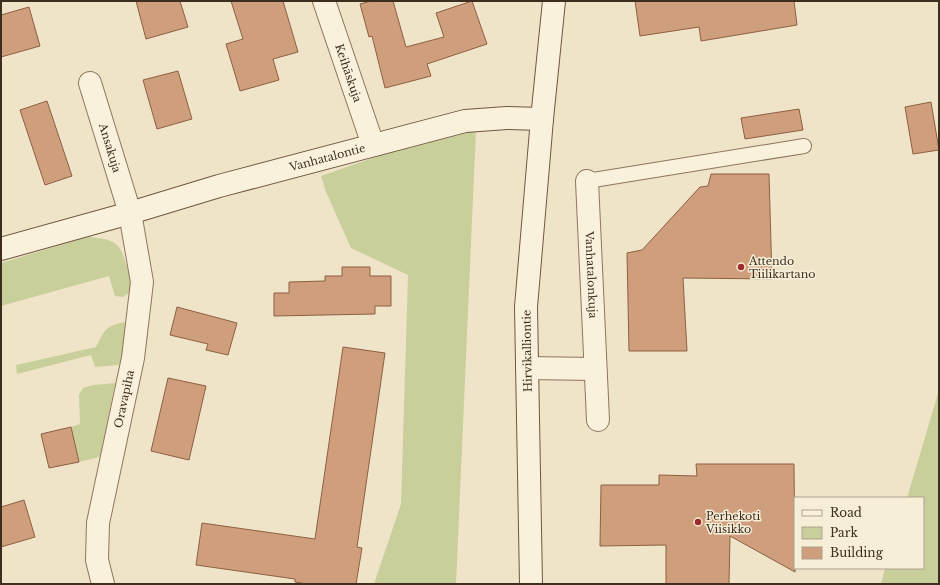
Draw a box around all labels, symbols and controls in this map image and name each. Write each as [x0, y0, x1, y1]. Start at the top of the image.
street label: Keihäskuja [332, 42, 365, 105]
street label: Ansakuja [96, 121, 124, 175]
street label: Vanhatalontie [287, 141, 367, 174]
street label: Vanhatalonkuja [582, 230, 600, 320]
place label: Attendo Tiilikartano [748, 254, 815, 281]
marker: Attendo Tiilikartano [736, 262, 746, 272]
street label: Hirvikalliontie [519, 310, 535, 392]
street label: Oravapiha [111, 368, 137, 429]
legend [794, 497, 924, 569]
text: Road [830, 505, 862, 520]
place label: Perhekoti Viisikko [705, 509, 760, 536]
marker: Perhekoti Viisikko [693, 517, 703, 527]
text: Park [830, 525, 858, 540]
text: Building [830, 545, 884, 560]

